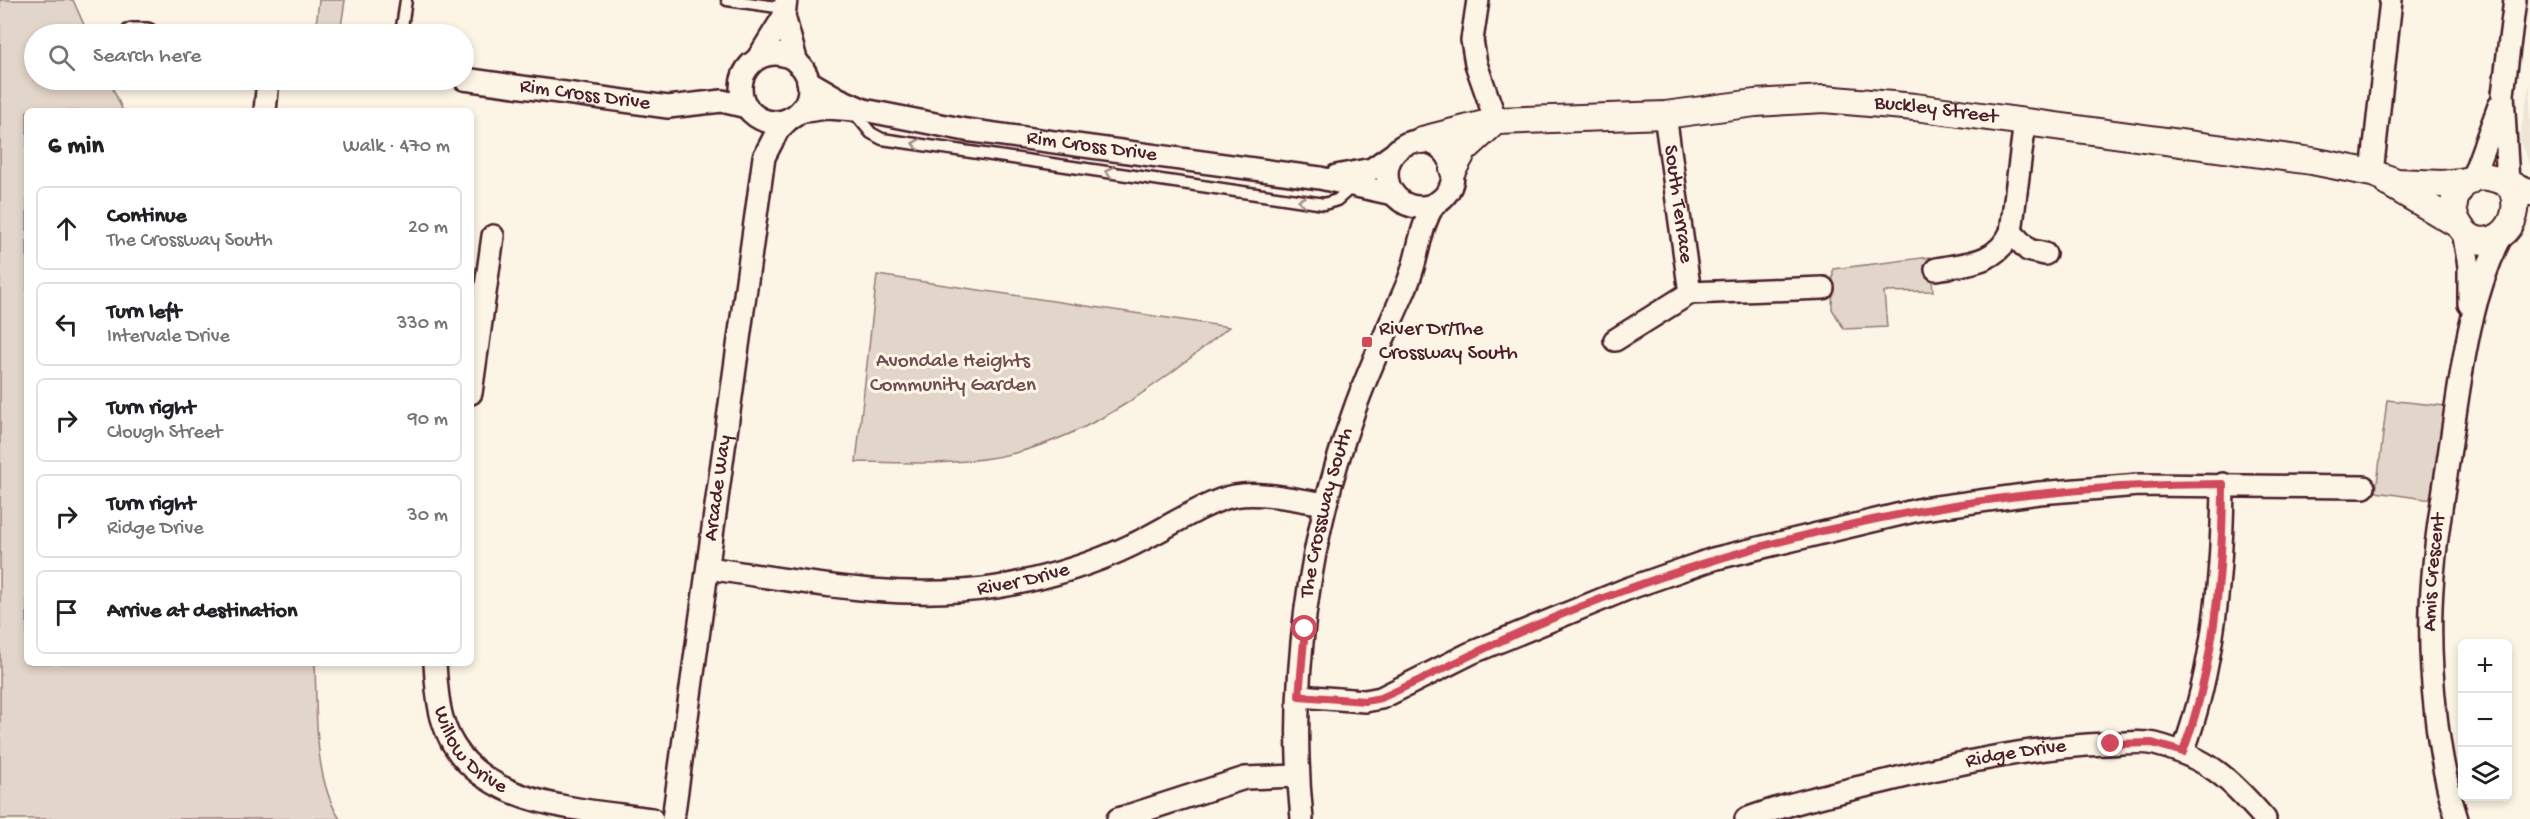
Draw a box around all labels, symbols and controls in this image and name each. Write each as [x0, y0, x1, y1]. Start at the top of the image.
search box [24, 24, 474, 90]
icon: search [45, 41, 78, 74]
text: Search here [93, 44, 201, 70]
street label: Rim Cross Drive [518, 74, 653, 117]
street label: Buckley Street [1872, 91, 2002, 131]
street label: Rim Cross Drive [1025, 126, 1160, 168]
text: 6 min [48, 132, 104, 163]
text: Walk · 470 m [343, 136, 450, 159]
one-way arrow [911, 139, 921, 151]
street label: South Terrace [1657, 144, 1698, 266]
one-way arrow [1104, 167, 1114, 179]
one-way arrow [1297, 195, 1306, 207]
text: Continue [107, 204, 187, 230]
icon: ahead [50, 212, 83, 245]
text: 20 m [408, 217, 448, 240]
text: The Crossway South [107, 230, 273, 253]
text: Turn left [107, 300, 181, 326]
icon: left [50, 308, 83, 341]
text: 330 m [397, 313, 448, 336]
place label: River Dr/The Crossway South [1379, 318, 1518, 367]
text: Intervale Drive [107, 326, 230, 349]
marker: River Dr/The Crossway South [1360, 335, 1374, 349]
park label: Avondale Heights Community Garden [870, 350, 1036, 399]
text: Turn right [107, 396, 195, 422]
icon: right [50, 404, 83, 437]
text: 90 m [408, 409, 448, 432]
text: Clough Street [107, 422, 222, 445]
street label: The Crossway South [1295, 425, 1360, 600]
street label: Arcade Way [699, 434, 738, 543]
text: Turn right [107, 492, 195, 518]
icon: right [50, 500, 83, 533]
text: 30 m [407, 505, 448, 528]
street label: Amis Crescent [2418, 510, 2453, 632]
text: Ridge Drive [107, 518, 204, 541]
street label: River Drive [976, 557, 1074, 602]
icon: arrive [50, 596, 83, 629]
text: Arrive at destination [107, 599, 297, 625]
route start [1291, 615, 1317, 641]
map controls [2458, 639, 2512, 801]
button: + [2458, 639, 2512, 693]
button: − [2458, 693, 2512, 747]
street label: Willow Drive [427, 704, 512, 801]
route end [2097, 730, 2123, 756]
street label: Ridge Drive [1963, 734, 2069, 775]
button: layers [2458, 747, 2512, 801]

